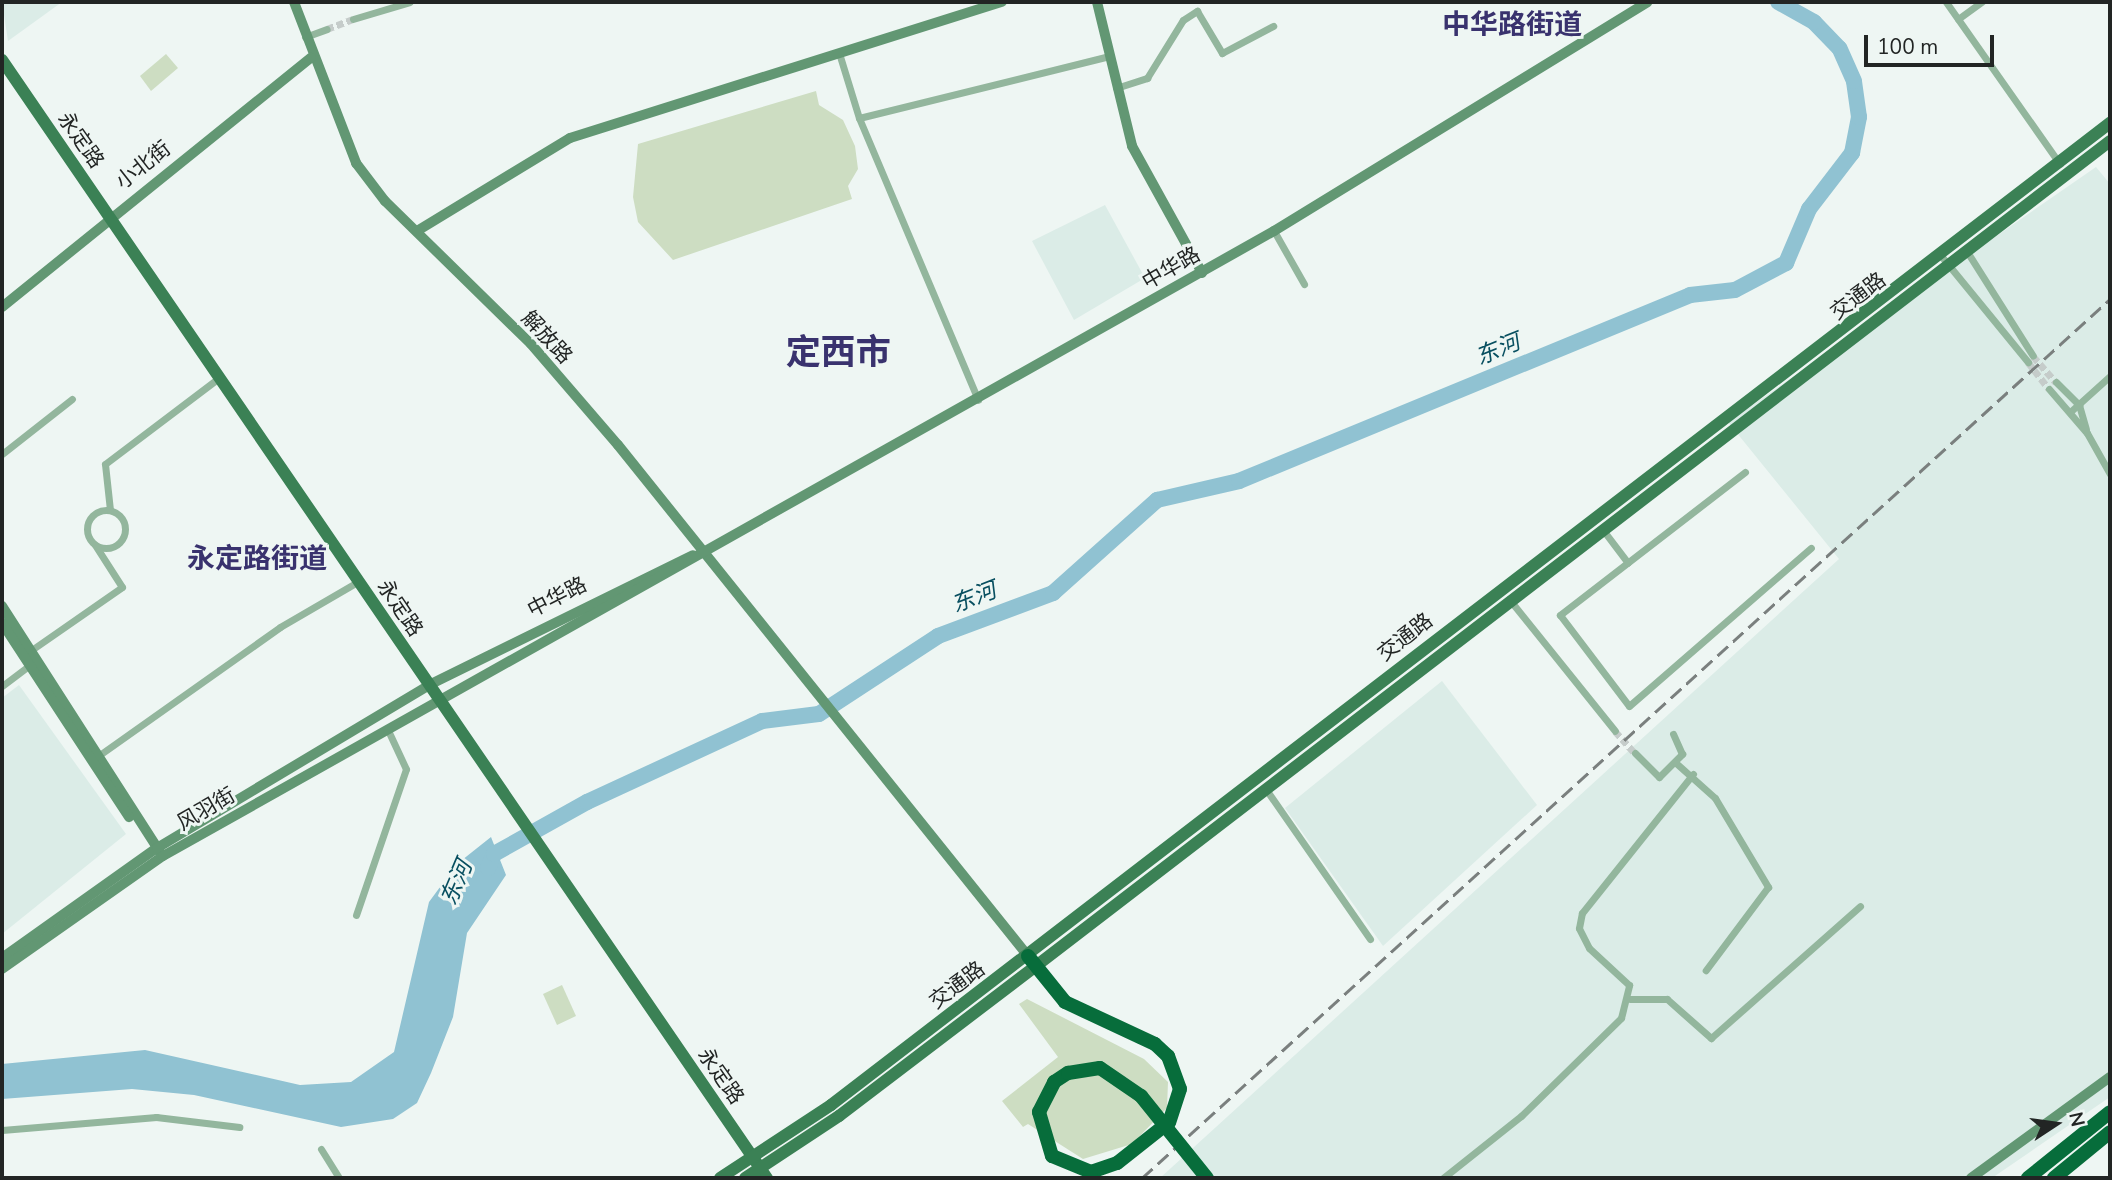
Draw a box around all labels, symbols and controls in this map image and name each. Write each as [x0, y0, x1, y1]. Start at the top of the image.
district label: 中华路街道 [1442, 8, 1582, 42]
scale bar [1867, 21, 1996, 65]
text: 100 m [1877, 33, 1938, 61]
street label: 永定路 [53, 107, 109, 173]
street label: 小北街 [110, 136, 176, 194]
street label: 中华路 [1137, 241, 1205, 295]
street label: 交通路 [1825, 267, 1891, 325]
street label: 解放路 [516, 305, 578, 369]
water label: 东河 [1472, 329, 1524, 371]
district label: 定西市 [786, 332, 890, 374]
district label: 永定路街道 [187, 542, 327, 576]
street label: 中华路 [523, 571, 591, 623]
street label: 永定路 [372, 575, 428, 641]
water label: 东河 [948, 577, 1000, 619]
street label: 交通路 [1372, 608, 1438, 666]
street label: 风羽街 [172, 782, 240, 836]
water label: 东河 [435, 856, 479, 910]
street label: 交通路 [924, 956, 990, 1014]
street label: 永定路 [693, 1043, 749, 1109]
north arrow [2021, 1089, 2091, 1159]
text: N [2062, 1109, 2091, 1129]

